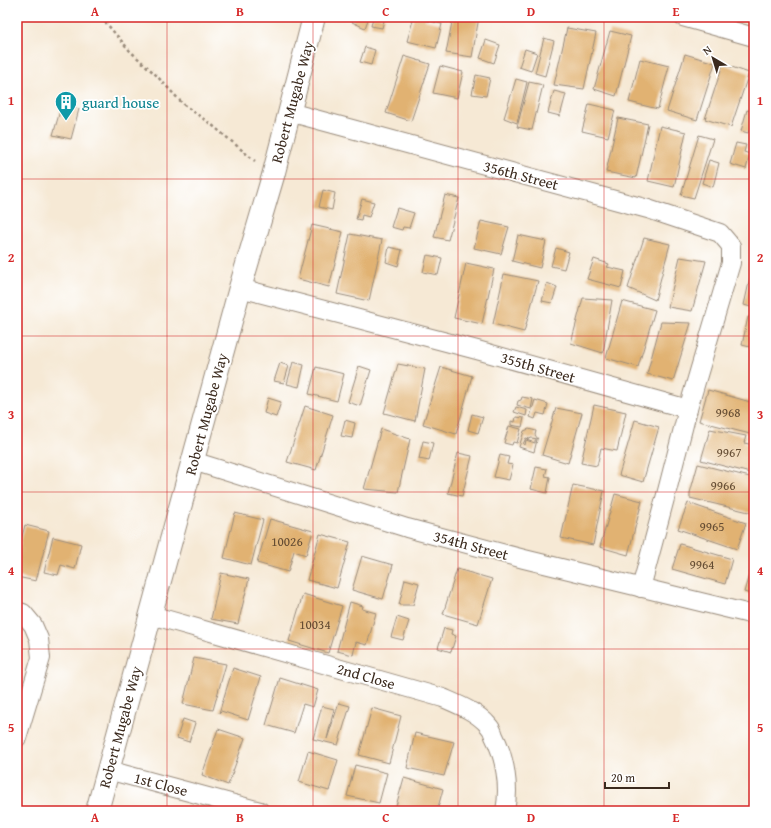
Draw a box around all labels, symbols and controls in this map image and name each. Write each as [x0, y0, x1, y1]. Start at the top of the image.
text: A [91, 2, 100, 21]
text: B [236, 2, 244, 21]
text: C [382, 2, 390, 21]
text: D [527, 2, 535, 21]
text: E [673, 2, 680, 21]
street label: Robert Mugabe Way [266, 38, 319, 165]
north arrow [693, 38, 733, 78]
text: N [699, 41, 715, 59]
building icon: guard house [53, 89, 79, 122]
text: 1 [8, 91, 14, 110]
text: 1 [757, 91, 763, 110]
place label: guard house [82, 92, 159, 113]
street label: 356th Street [481, 155, 561, 195]
text: 2 [8, 248, 15, 267]
text: 2 [757, 248, 764, 267]
street label: 355th Street [498, 346, 578, 388]
street label: Robert Mugabe Way [180, 350, 233, 477]
house number: 9968 [715, 403, 741, 422]
text: 3 [8, 405, 14, 424]
text: 3 [757, 405, 763, 424]
house number: 9967 [716, 443, 742, 462]
house number: 9966 [710, 476, 736, 495]
house number: 9965 [699, 517, 725, 536]
street label: 354th Street [431, 525, 511, 565]
house number: 10026 [271, 532, 303, 551]
house number: 9964 [689, 555, 715, 574]
text: 4 [8, 561, 15, 580]
text: 4 [757, 561, 764, 580]
house number: 10034 [299, 615, 331, 634]
street label: 2nd Close [334, 658, 398, 694]
street label: Robert Mugabe Way [94, 663, 147, 790]
text: 5 [8, 718, 15, 737]
text: 5 [757, 718, 764, 737]
scale bar [605, 764, 669, 790]
street label: 1st Close [132, 767, 190, 801]
text: 20 m [611, 769, 635, 786]
text: A [91, 808, 100, 827]
text: B [236, 808, 244, 827]
text: C [382, 808, 390, 827]
text: D [527, 808, 535, 827]
text: E [673, 808, 680, 827]

